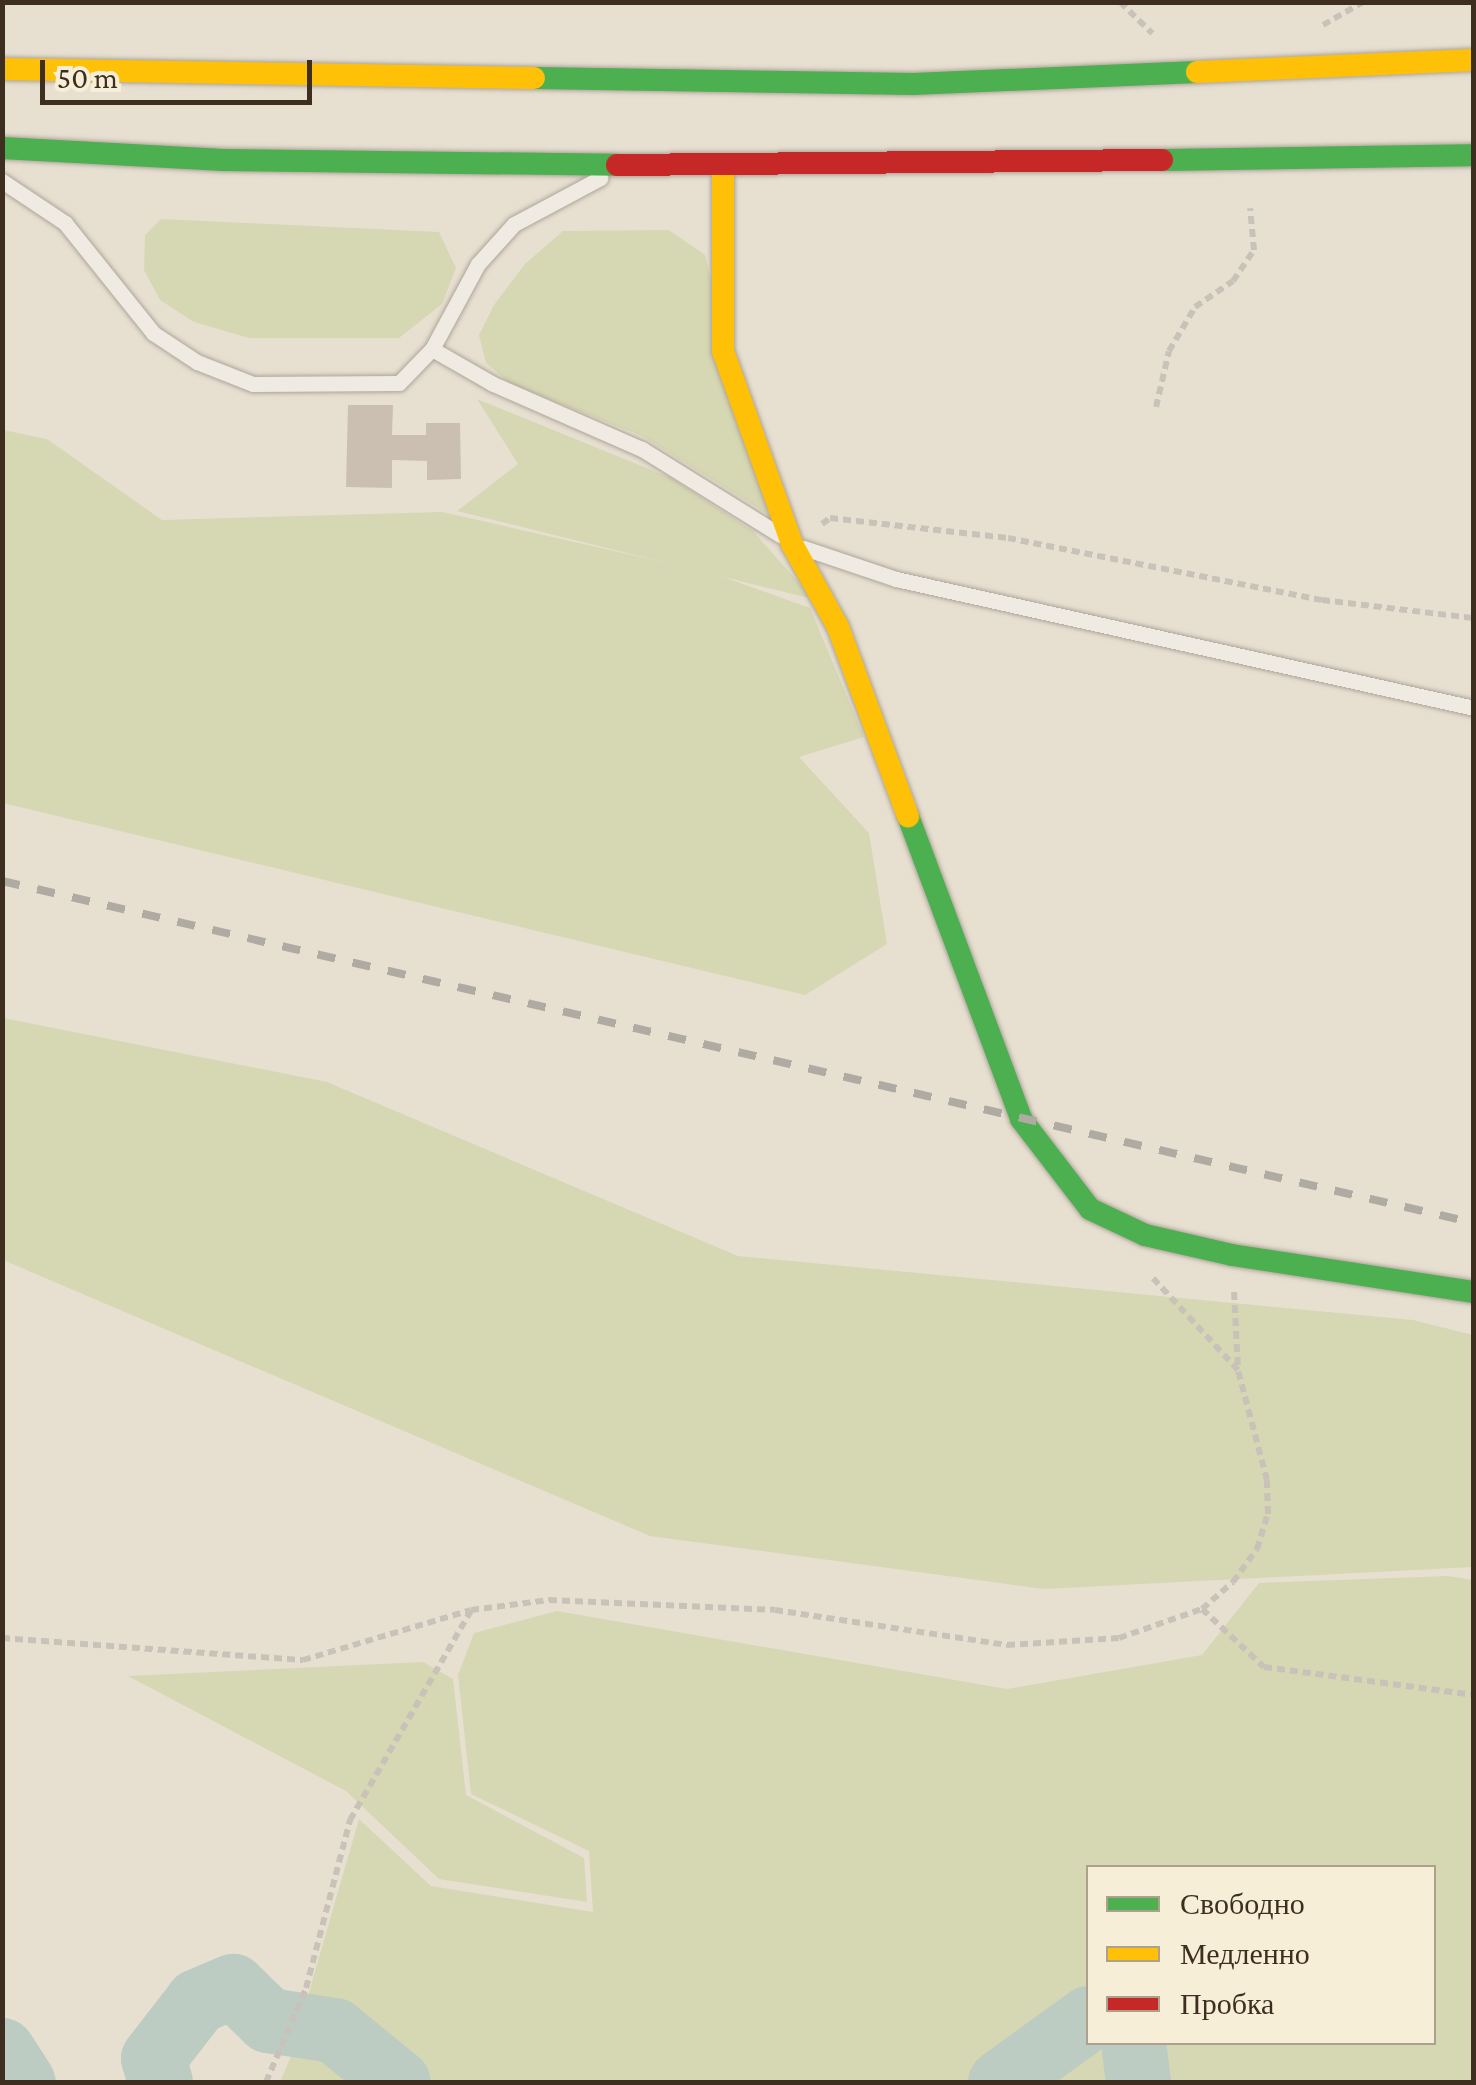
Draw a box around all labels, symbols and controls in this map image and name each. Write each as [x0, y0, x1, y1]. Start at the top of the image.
scale bar [45, 40, 318, 102]
text: 50 m [57, 61, 118, 94]
legend [1086, 1865, 1436, 2045]
text: Свободно [1180, 1887, 1305, 1920]
text: Медленно [1180, 1937, 1310, 1970]
text: Пробка [1180, 1987, 1274, 2020]

